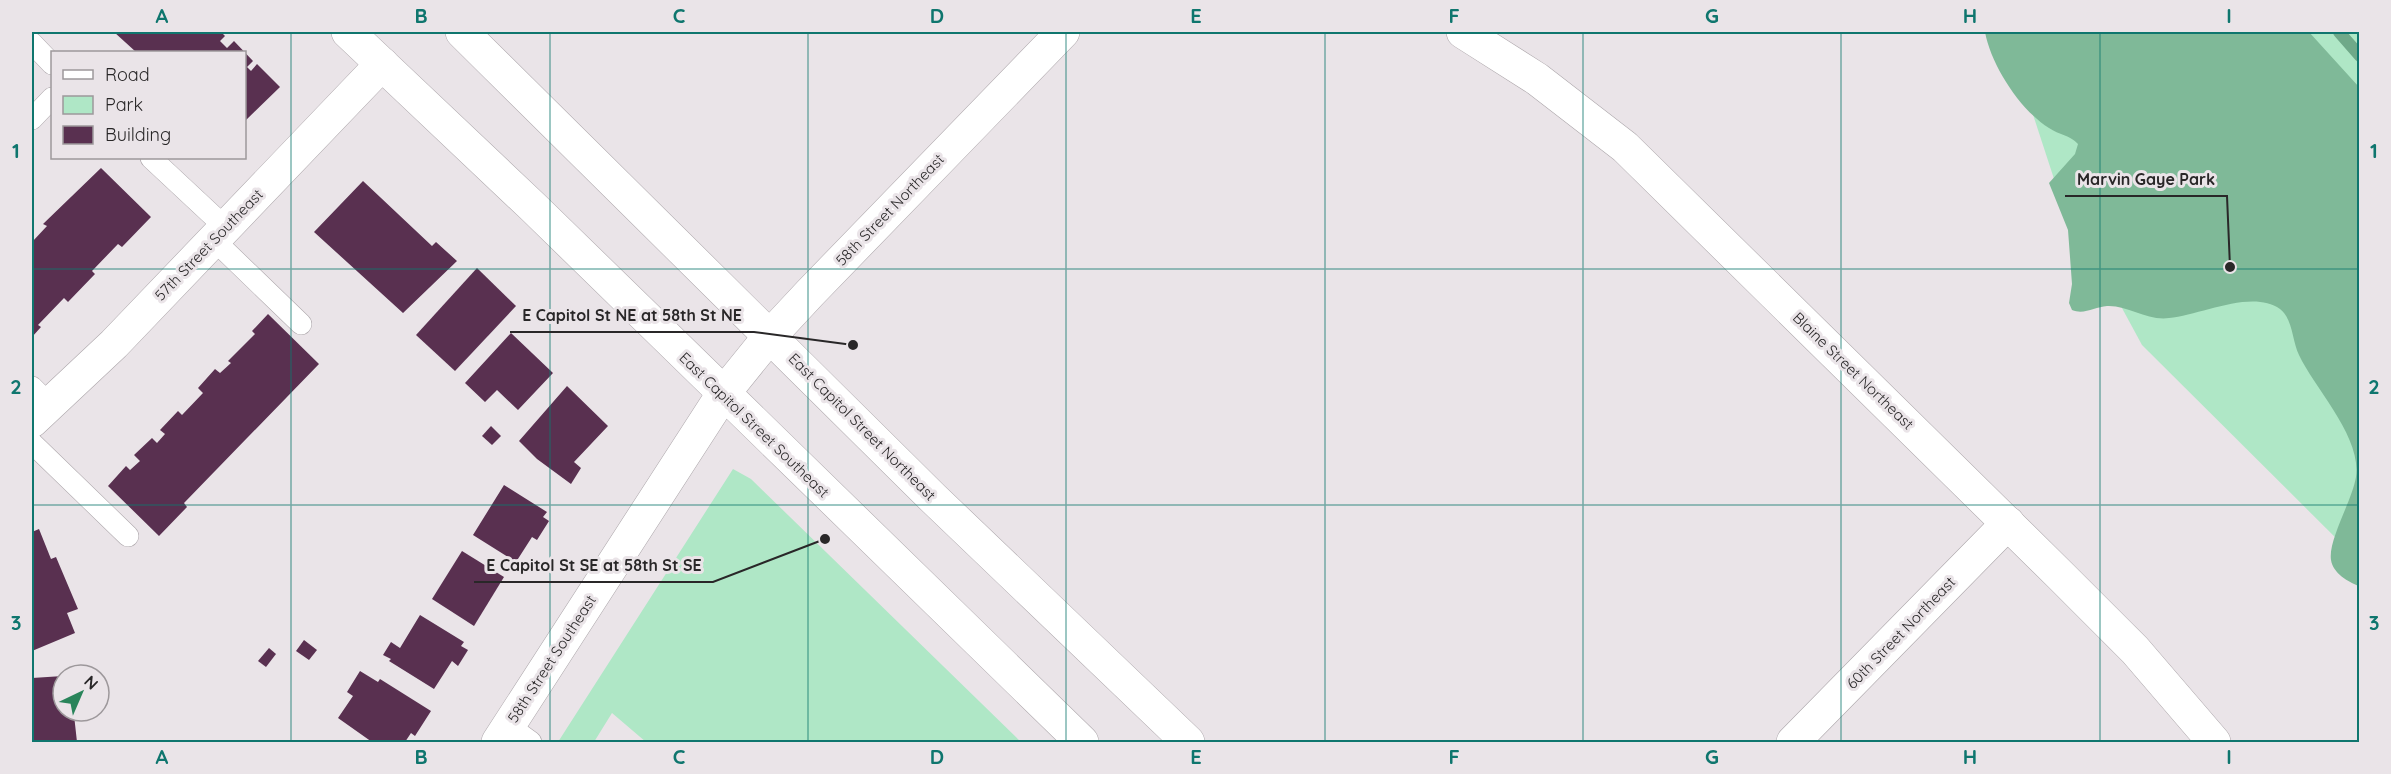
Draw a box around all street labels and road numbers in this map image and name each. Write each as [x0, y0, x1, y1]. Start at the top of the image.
street label: 58th Street Northeast [831, 150, 948, 270]
street label: 57th Street Southeast [150, 185, 267, 304]
street label: Blaine Street Northeast [1789, 308, 1918, 433]
street label: East Capitol Street Southeast [675, 348, 833, 501]
street label: East Capitol Street Northeast [785, 349, 940, 504]
street label: 60th Street Northeast [1842, 572, 1959, 693]
street label: 58th Street Southeast [503, 591, 600, 726]

